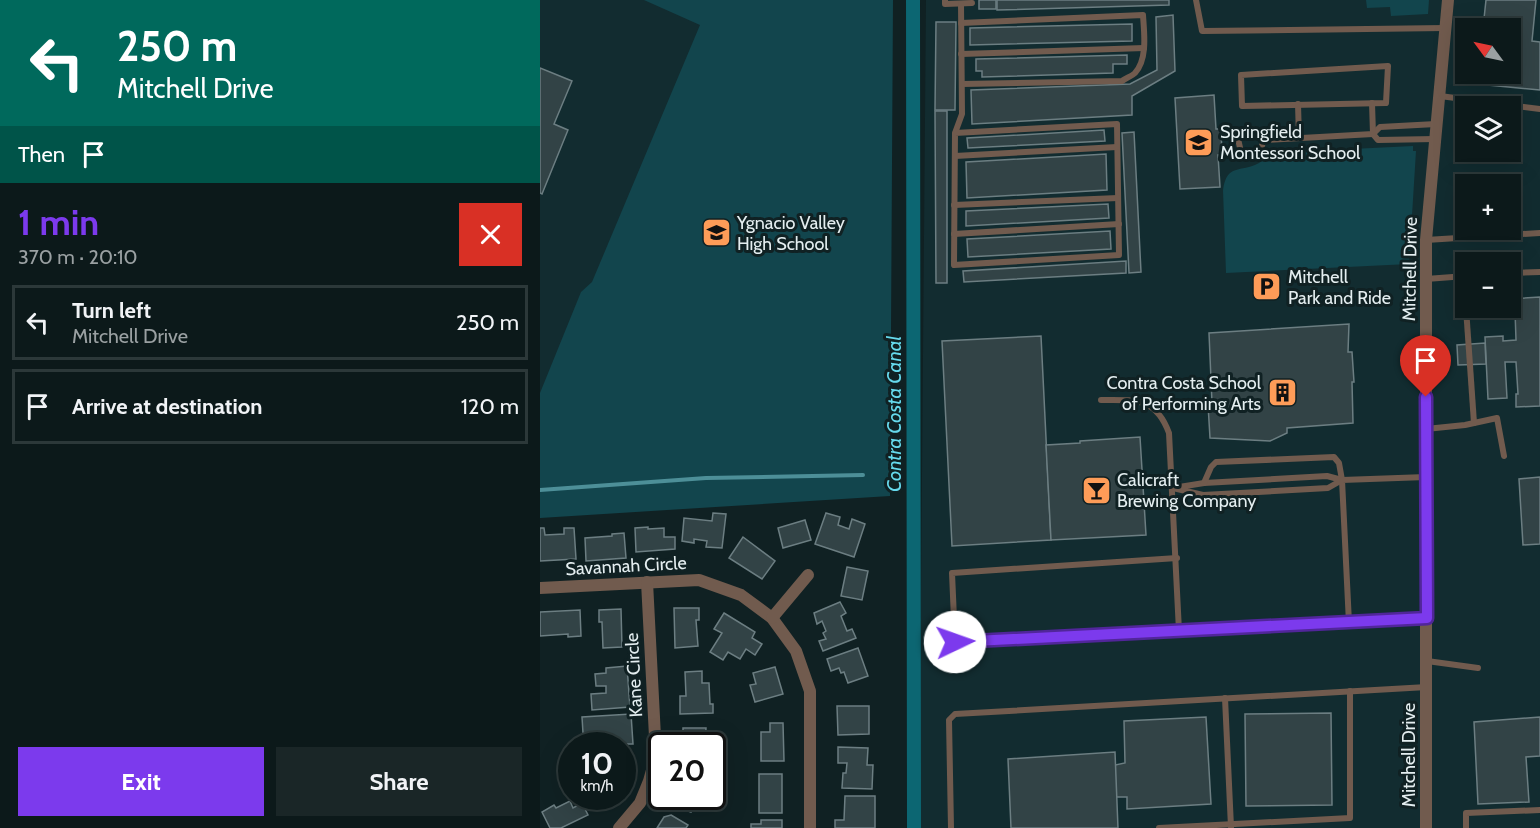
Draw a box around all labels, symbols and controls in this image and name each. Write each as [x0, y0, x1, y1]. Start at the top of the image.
north arrow [1455, 18, 1521, 84]
map controls [1455, 18, 1521, 318]
text: 250 m [117, 20, 237, 72]
icon: left [18, 24, 96, 102]
text: Mitchell Drive [117, 72, 273, 105]
button: layers [1455, 96, 1521, 162]
place label: Springfield Montessori School [1220, 121, 1361, 164]
school or university icon: Springfield Montessori School [1183, 126, 1215, 158]
icon: arrive [77, 138, 110, 171]
text: Then [18, 141, 65, 168]
button: + [1455, 174, 1521, 240]
text: 1 min [18, 200, 99, 244]
button: close [459, 203, 522, 266]
place label: Ygnacio Valley High School [736, 212, 845, 255]
school or university icon: Ygnacio Valley High School [700, 217, 732, 249]
street label: Mitchell Drive [1398, 217, 1422, 321]
text: 370 m · 20:10 [18, 245, 138, 269]
button: − [1455, 252, 1521, 318]
place label: Mitchell Park and Ride [1288, 266, 1391, 309]
parking icon: Mitchell Park and Ride [1251, 271, 1283, 303]
text: Turn left [72, 297, 151, 324]
icon: left [21, 306, 54, 339]
text: 250 m [456, 309, 519, 336]
text: Mitchell Drive [72, 324, 188, 348]
pin [1400, 335, 1451, 397]
water label: Contra Costa Canal [882, 336, 906, 492]
icon: arrive [1409, 344, 1442, 377]
place label: Contra Costa School of Performing Arts [1107, 372, 1262, 415]
building icon: Contra Costa School of Performing Arts [1266, 377, 1298, 409]
icon: arrive [21, 390, 54, 423]
text: Arrive at destination [72, 393, 262, 420]
text: 120 m [461, 393, 519, 420]
place label: Calicraft Brewing Company [1117, 469, 1256, 512]
bar icon: Calicraft Brewing Company [1080, 474, 1112, 506]
street label: Savannah Circle [565, 552, 687, 580]
position arrow [923, 610, 987, 674]
street label: Kane Circle [621, 632, 647, 718]
street label: Mitchell Drive [1398, 703, 1420, 807]
speed limit sign: 20 [648, 732, 726, 810]
text: 10 [581, 745, 613, 782]
button: Exit [18, 747, 264, 816]
button: Share [276, 747, 522, 816]
text: km/h [581, 777, 613, 795]

